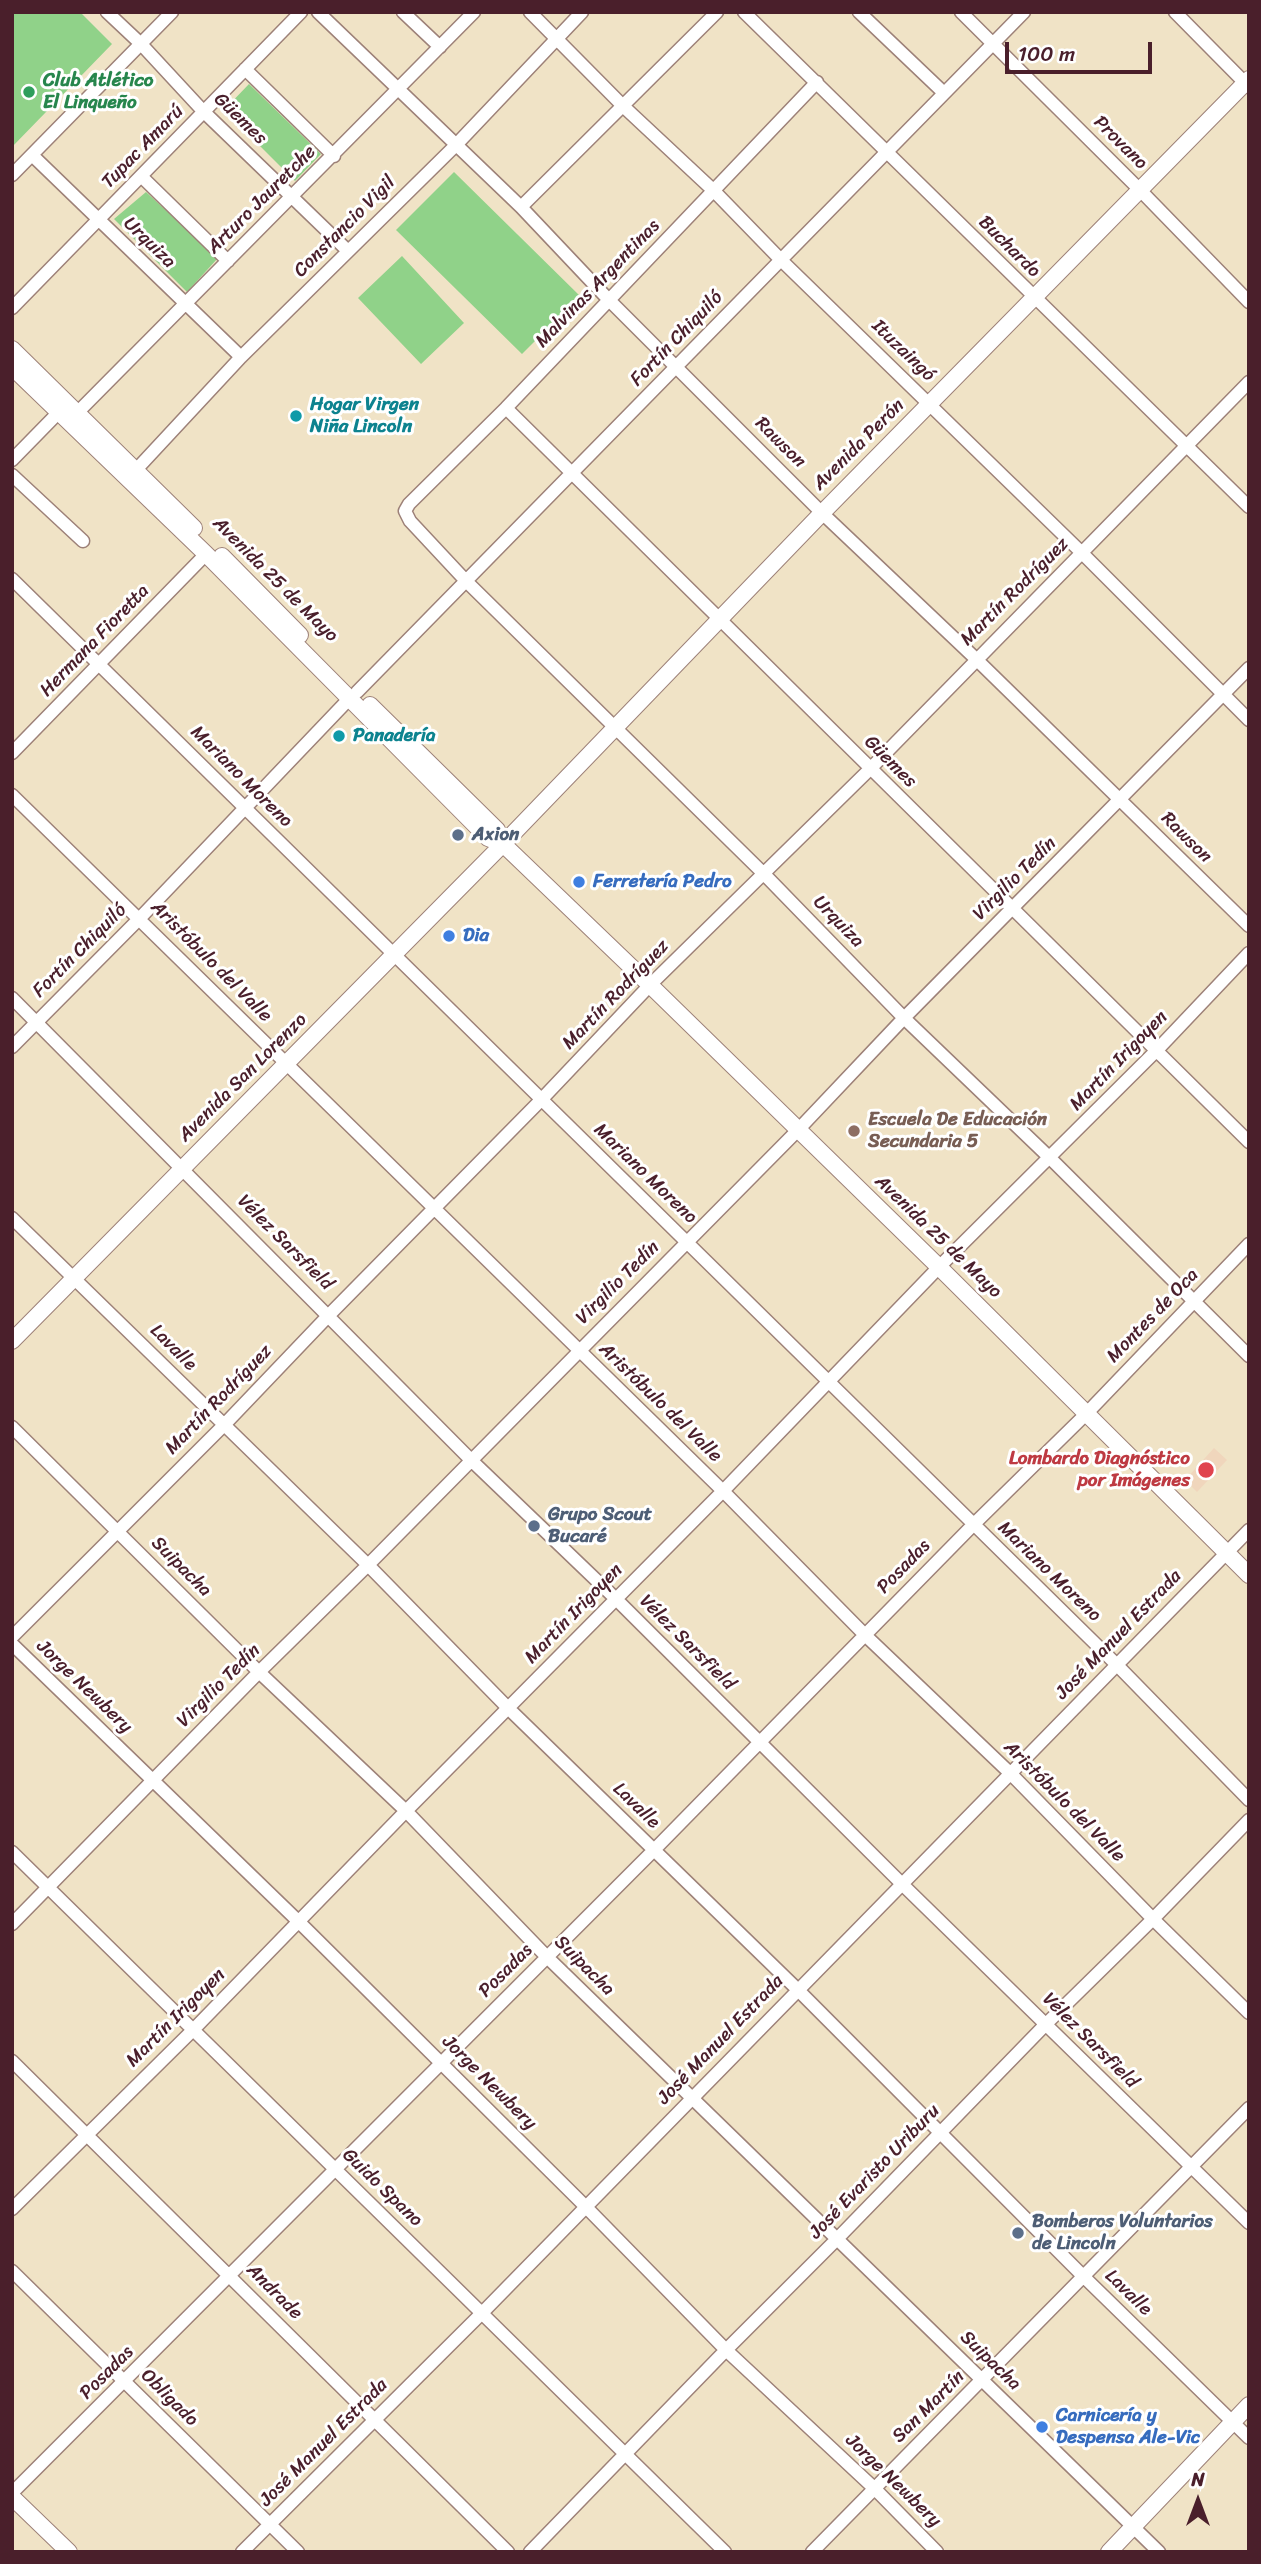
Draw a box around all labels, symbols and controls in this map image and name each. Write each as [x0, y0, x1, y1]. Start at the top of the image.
scale bar [1009, 28, 1156, 72]
text: 100 m [1018, 35, 1075, 73]
place label: Club Atlético El Linqueño [43, 70, 154, 114]
marker: Club Atlético El Linqueño [21, 84, 37, 100]
street label: Güemes [209, 88, 271, 150]
street label: Tupac Amarú [97, 100, 189, 194]
street label: Provano [1088, 111, 1152, 175]
street label: Arturo Jauretche [203, 141, 321, 259]
street label: Constancio Vigil [290, 172, 400, 282]
street label: Buchardo [973, 211, 1045, 283]
street label: Urquiza [118, 213, 180, 273]
street label: Malvinas Argentinas [531, 215, 665, 353]
street label: Fortín Chiquiló [626, 287, 728, 391]
street label: Ituzaingó [867, 315, 939, 387]
place label: Hogar Virgen Niña Lincoln [310, 394, 419, 438]
street label: Avenida Perón [809, 395, 909, 495]
marker: Hogar Virgen Niña Lincoln [288, 408, 304, 424]
street label: Rawson [750, 413, 810, 473]
street label: Avenida 25 de Mayo [208, 513, 342, 647]
street label: Martín Rodríguez [956, 533, 1074, 651]
street label: Hermana Fioretta [36, 580, 154, 702]
street label: Mariano Moreno [185, 721, 297, 833]
place label: Panadería [353, 725, 436, 747]
marker: Panadería [331, 728, 347, 744]
street label: Güemes [859, 731, 921, 793]
street label: Rawson [1156, 808, 1216, 868]
place label: Axion [472, 824, 519, 846]
marker: Axion [450, 827, 466, 843]
street label: Virgilio Tedín [969, 833, 1061, 925]
place label: Ferretería Pedro [593, 871, 732, 893]
marker: Ferretería Pedro [571, 874, 587, 890]
street label: Urquiza [808, 891, 868, 953]
street label: Aristóbulo del Valle [146, 897, 276, 1027]
street label: Fortín Chiquiló [28, 899, 132, 1003]
place label: Dia [463, 925, 489, 947]
marker: Dia [441, 928, 457, 944]
street label: Martín Rodríguez [558, 935, 674, 1055]
street label: Martín Irigoyen [1065, 1006, 1173, 1116]
street label: Avenida San Lorenzo [174, 1009, 312, 1147]
place label: Escuela De Educación Secundaria 5 [868, 1109, 1047, 1153]
street label: Mariano Moreno [589, 1119, 701, 1229]
marker: Escuela De Educación Secundaria 5 [846, 1123, 862, 1139]
street label: Avenida 25 de Mayo [870, 1171, 1006, 1303]
street label: Vélez Sarsfield [232, 1190, 338, 1296]
street label: Virgilio Tedín [572, 1237, 664, 1329]
street label: Montes de Oca [1102, 1264, 1204, 1368]
street label: Lavalle [145, 1320, 201, 1376]
street label: Aristóbulo del Valle [594, 1338, 726, 1468]
street label: Martín Rodríguez [161, 1340, 277, 1460]
place label: Lombardo Diagnóstico por Imágenes [1009, 1448, 1190, 1492]
marker: Lombardo Diagnóstico por Imágenes [1196, 1460, 1216, 1480]
place label: Grupo Scout Bucaré [548, 1504, 652, 1548]
street label: Mariano Moreno [993, 1517, 1105, 1627]
marker: Grupo Scout Bucaré [526, 1518, 542, 1534]
street label: Suipacha [146, 1532, 216, 1602]
street label: Posadas [873, 1535, 935, 1599]
street label: Martín Irigoyen [520, 1559, 628, 1669]
street label: José Manuel Estrada [1051, 1565, 1187, 1705]
street label: Vélez Sarsfield [634, 1590, 740, 1696]
street label: Jorge Newbery [31, 1636, 137, 1738]
street label: Virgilio Tedín [173, 1640, 265, 1732]
street label: Aristóbulo del Valle [999, 1737, 1129, 1867]
street label: Lavalle [608, 1778, 664, 1834]
street label: Suipacha [549, 1931, 619, 2001]
street label: Posadas [474, 1939, 538, 2003]
street label: Martín Irigoyen [122, 1964, 230, 2072]
street label: José Manuel Estrada [653, 1970, 789, 2110]
street label: Vélez Sarsfield [1037, 1988, 1143, 2094]
street label: Jorge Newbery [437, 2031, 541, 2135]
street label: José Evaristo Uriburu [805, 2100, 945, 2244]
street label: Guido Spano [337, 2144, 427, 2232]
place label: Bomberos Voluntarios de Lincoln [1032, 2211, 1213, 2255]
marker: Bomberos Voluntarios de Lincoln [1010, 2225, 1026, 2241]
street label: Andrade [241, 2259, 307, 2325]
street label: Lavalle [1100, 2265, 1156, 2321]
street label: Suipacha [955, 2326, 1025, 2396]
street label: Posadas [75, 2341, 139, 2405]
street label: Obligado [135, 2364, 203, 2432]
street label: San Martín [888, 2366, 970, 2448]
street label: José Manuel Estrada [255, 2374, 393, 2512]
place label: Carnicería y Despensa Ale-Vic [1056, 2405, 1201, 2449]
marker: Carnicería y Despensa Ale-Vic [1034, 2419, 1050, 2435]
street label: Jorge Newbery [840, 2430, 946, 2532]
text: N [1191, 2463, 1205, 2496]
north arrow [1163, 2466, 1233, 2536]

